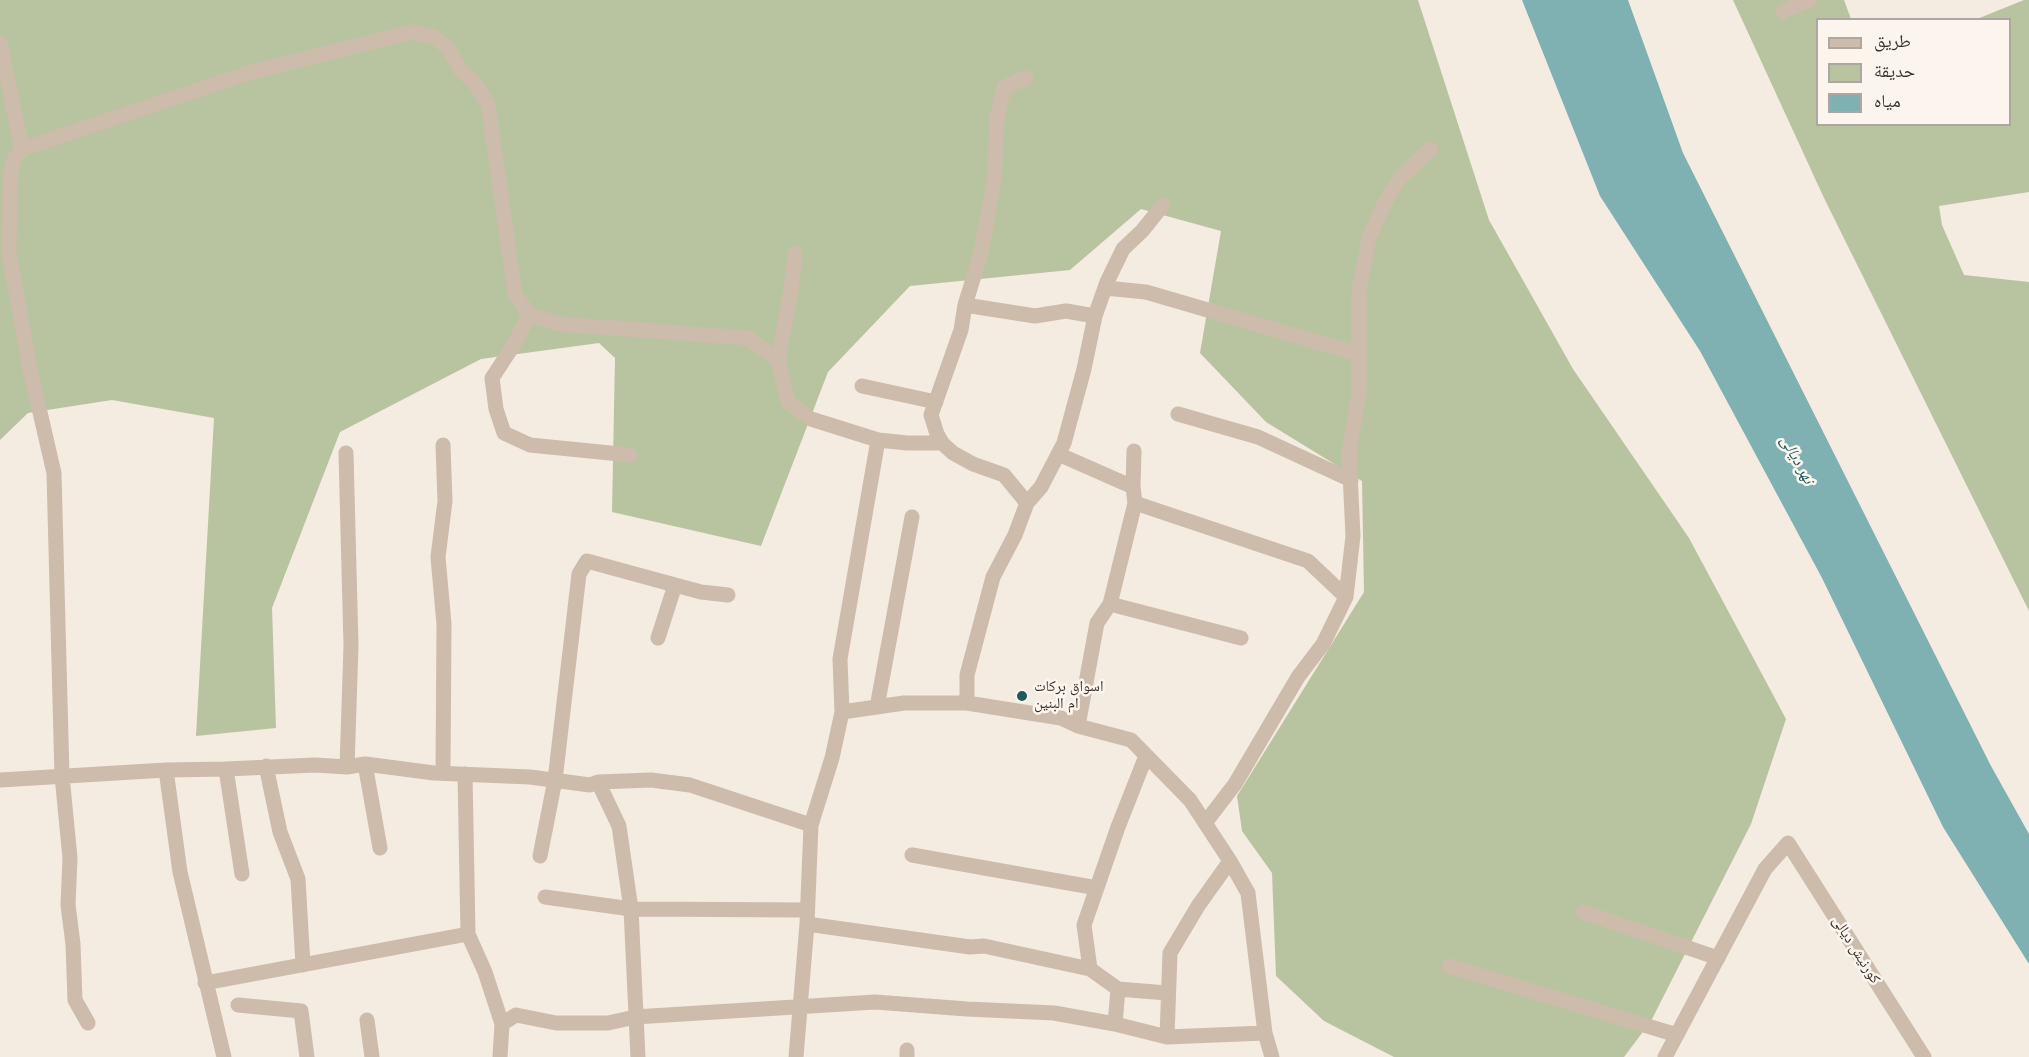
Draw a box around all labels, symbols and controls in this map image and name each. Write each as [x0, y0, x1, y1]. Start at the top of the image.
legend [1816, 18, 2011, 126]
text: طريق [1874, 30, 1911, 52]
text: حديقة [1874, 60, 1915, 82]
text: مياه [1874, 90, 1901, 112]
water label: نهر ديالى [1776, 433, 1818, 487]
place label: اسواق بركات ام البنين [1034, 678, 1103, 713]
marker: اسواق بركات ام البنين [1015, 689, 1029, 703]
street label: كورنيش ديالى [1828, 913, 1884, 987]

